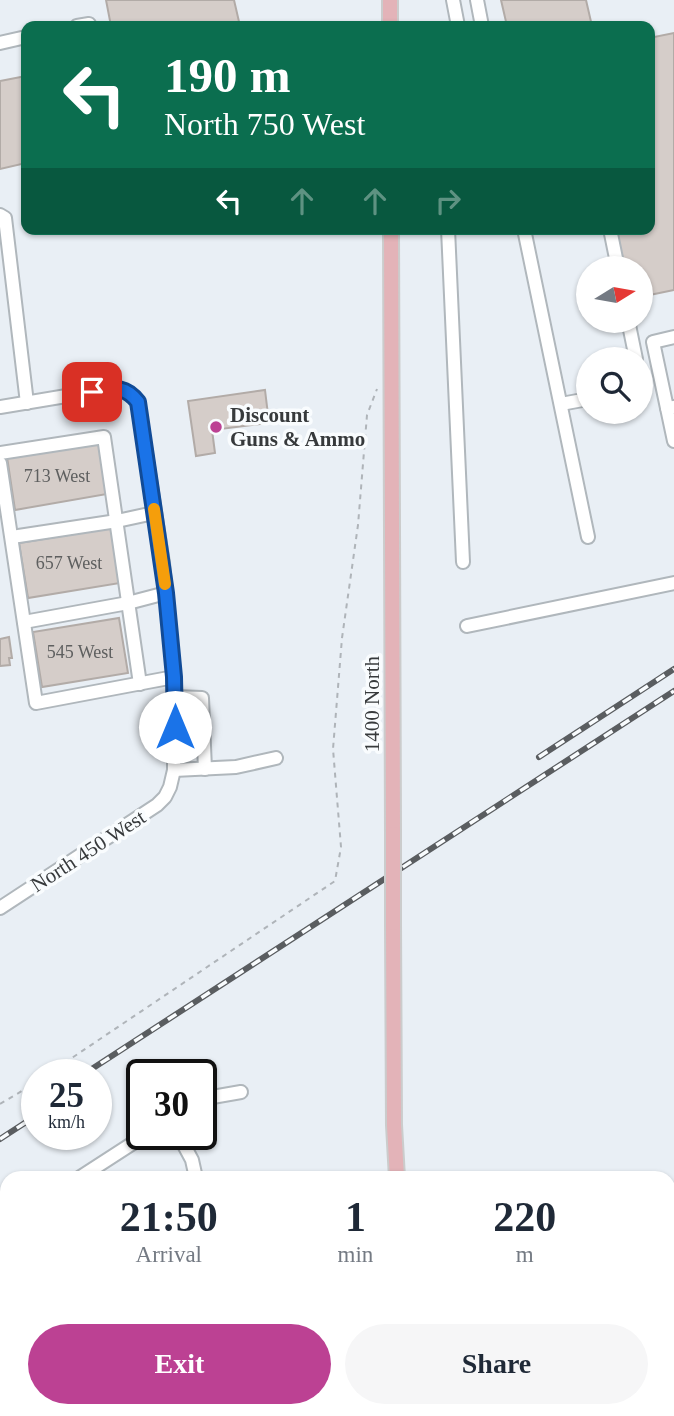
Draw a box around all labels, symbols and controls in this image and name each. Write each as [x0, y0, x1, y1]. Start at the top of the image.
text: 190 m [164, 48, 291, 103]
icon: left [49, 49, 140, 140]
text: North 750 West [164, 106, 365, 142]
icon: left [210, 182, 248, 220]
icon: ahead [283, 182, 321, 220]
icon: ahead [356, 182, 394, 220]
icon: right [429, 182, 467, 220]
north arrow [576, 256, 653, 332]
map controls [576, 256, 653, 424]
button: search [576, 347, 653, 424]
pin [62, 362, 122, 422]
icon: arrive [73, 373, 111, 411]
place label: Discount Guns & Ammo [230, 403, 365, 451]
marker: Discount Guns & Ammo [208, 419, 224, 435]
house number: 713 West [24, 466, 90, 486]
house number: 657 West [36, 553, 102, 573]
house number: 545 West [47, 642, 113, 662]
street label: 1400 North [360, 655, 384, 752]
position arrow [138, 690, 212, 764]
street label: North 450 West [26, 805, 150, 897]
speed limit sign: 30 [126, 1059, 217, 1150]
text: 25 [49, 1076, 84, 1115]
text: km/h [48, 1112, 85, 1132]
text: 21:50 [120, 1194, 218, 1240]
text: 1 [345, 1194, 366, 1240]
text: 220 [493, 1194, 556, 1240]
text: Arrival [136, 1242, 202, 1267]
text: min [338, 1242, 373, 1267]
text: m [516, 1242, 534, 1267]
button: Exit [28, 1324, 331, 1404]
button: Share [345, 1324, 648, 1404]

